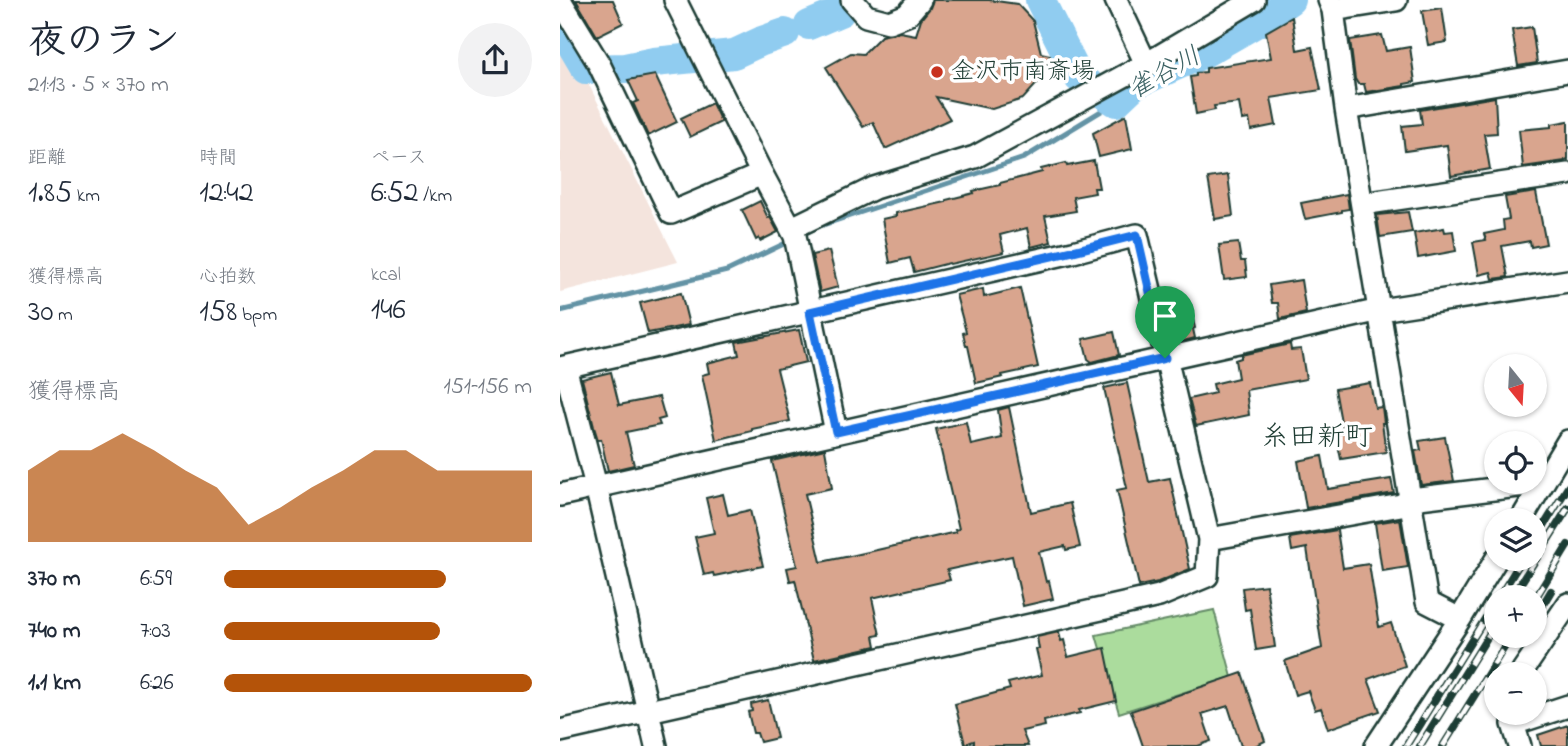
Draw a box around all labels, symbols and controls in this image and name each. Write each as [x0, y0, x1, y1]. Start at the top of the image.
text: 夜のラン [28, 15, 180, 71]
button: share [458, 23, 532, 97]
water label: 雀谷川 [1122, 38, 1208, 110]
place label: 金沢市南斎場 [951, 55, 1095, 90]
marker: 金沢市南斎場 [929, 64, 945, 80]
text: 21:13 · 5 × 370 m [28, 69, 169, 102]
text: 距離 [28, 145, 66, 172]
text: 時間 [199, 145, 237, 172]
text: ペース [371, 145, 427, 172]
text: 1.85 [28, 172, 72, 216]
text: 12:42 [199, 172, 254, 216]
text: 6:52 [371, 172, 418, 216]
text: km [72, 183, 100, 210]
text: /km [418, 183, 452, 210]
text: kcal [371, 262, 401, 289]
text: 獲得標高 [28, 264, 104, 291]
text: 心拍数 [199, 264, 256, 291]
pin [1135, 286, 1195, 358]
text: 146 [371, 289, 406, 333]
text: 30 [28, 291, 53, 335]
text: 158 [199, 291, 237, 335]
icon: arrive [1146, 297, 1184, 335]
text: m [53, 302, 73, 329]
text: bpm [237, 302, 277, 329]
north arrow [1484, 354, 1547, 416]
map controls [1484, 354, 1547, 725]
text: 151–156 m [443, 371, 532, 404]
text: 獲得標高 [28, 376, 120, 409]
district label: 糸田新町 [1261, 418, 1373, 459]
button: locate [1484, 431, 1547, 494]
button: layers [1484, 508, 1547, 571]
text: 370 m [28, 563, 81, 596]
text: 6:59 [140, 563, 172, 596]
button: + [1484, 585, 1547, 648]
text: 740 m [28, 615, 81, 648]
text: 7:03 [140, 615, 171, 648]
button: − [1484, 662, 1547, 725]
text: 1.1 km [28, 667, 81, 700]
text: 6:26 [140, 667, 174, 700]

